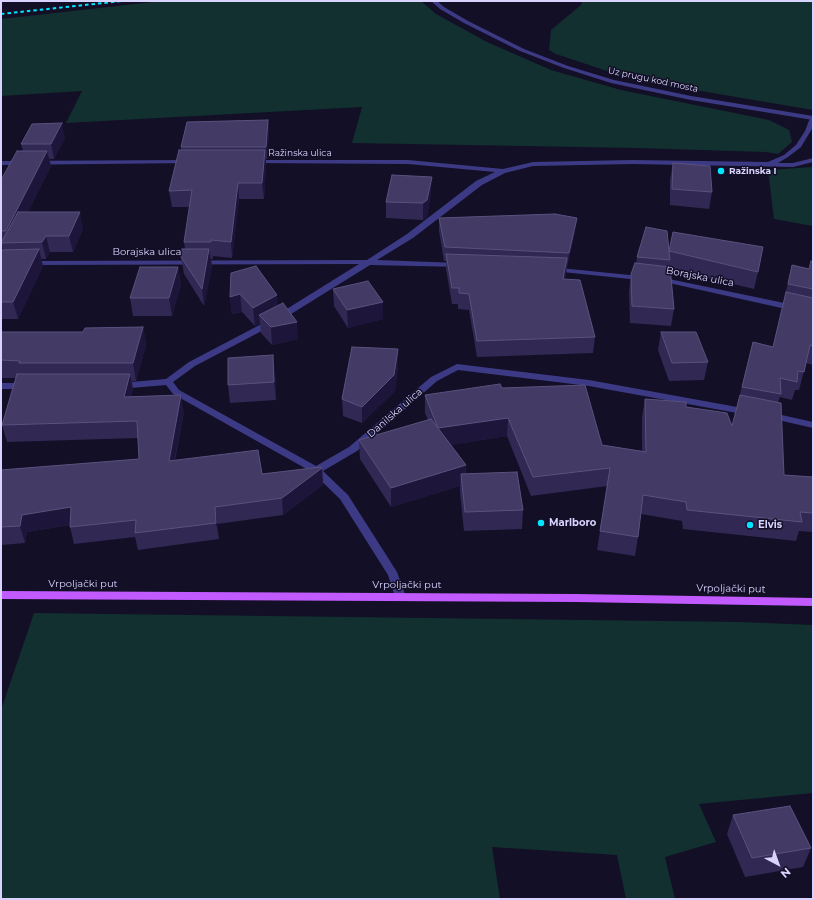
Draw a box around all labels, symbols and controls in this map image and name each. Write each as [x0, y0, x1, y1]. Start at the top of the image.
street label: Uz prugu kod mosta [607, 65, 699, 95]
street label: Ražinska ulica [268, 148, 332, 158]
marker: Ražinska I [716, 166, 726, 176]
place label: Ražinska I [729, 166, 777, 176]
street label: Borajska ulica [113, 246, 181, 258]
street label: Borajska ulica [665, 265, 735, 289]
street label: Danilska ulica [365, 386, 425, 440]
place label: Marlboro [549, 517, 596, 529]
marker: Marlboro [536, 518, 546, 528]
place label: Elvis [758, 519, 782, 531]
marker: Elvis [745, 520, 755, 530]
street label: Vrpoljački put [48, 578, 118, 590]
street label: Vrpoljački put [372, 579, 442, 591]
street label: Vrpoljački put [696, 582, 766, 596]
north arrow [758, 844, 798, 884]
text: N [778, 865, 794, 881]

